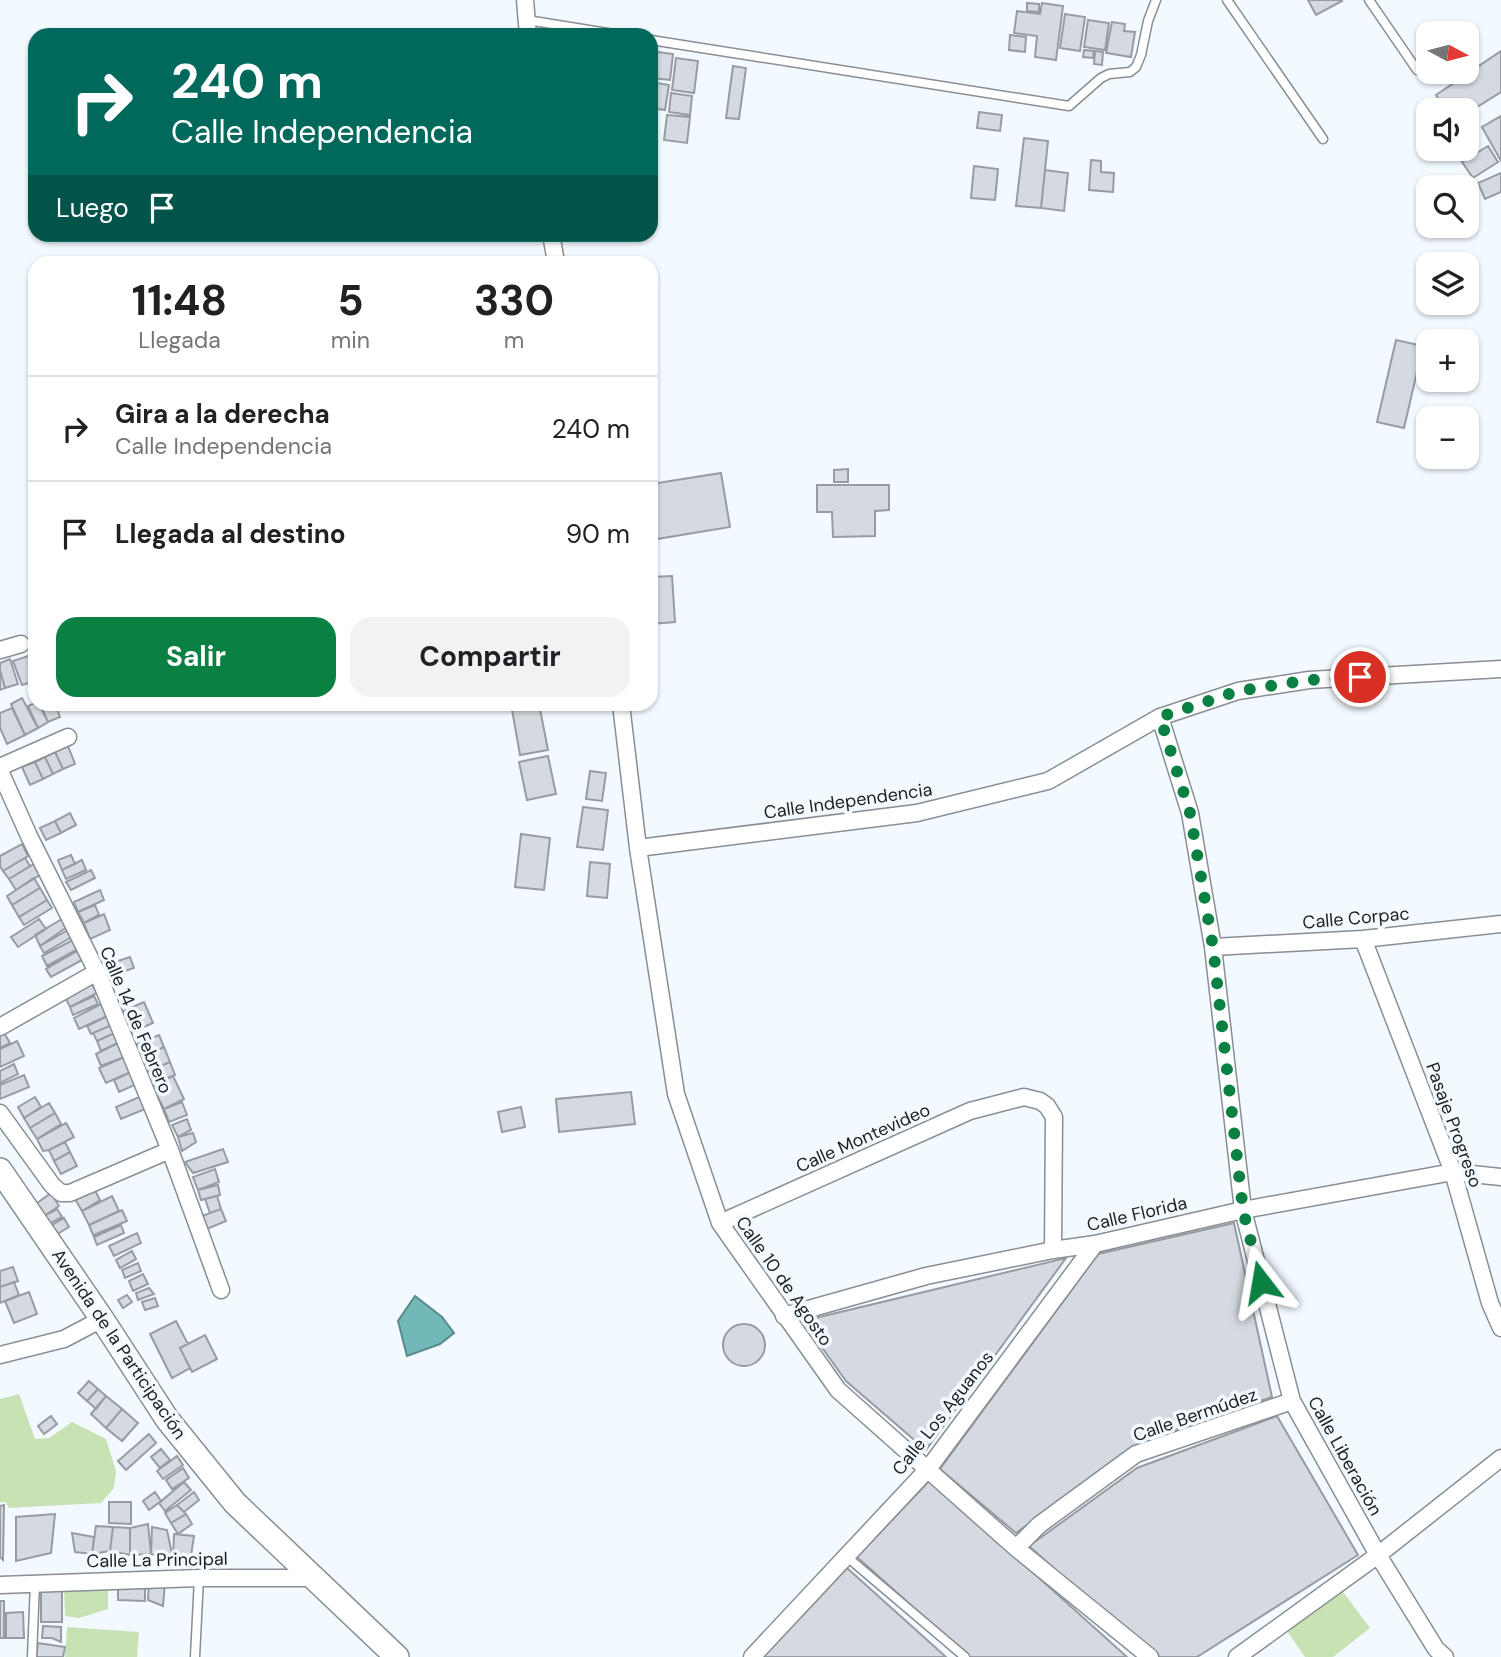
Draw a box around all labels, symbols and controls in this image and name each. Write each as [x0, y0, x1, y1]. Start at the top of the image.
north arrow [1416, 21, 1479, 84]
map controls [1416, 21, 1479, 469]
text: 240 m [171, 49, 323, 113]
icon: right [56, 56, 147, 147]
button: sound [1416, 98, 1479, 161]
text: Calle Independencia [171, 111, 473, 153]
button: search [1416, 175, 1479, 238]
icon: arrive [143, 189, 181, 227]
text: Luego [56, 191, 129, 225]
button: layers [1416, 252, 1479, 315]
text: 11:48 [132, 273, 227, 328]
text: 5 [337, 273, 364, 328]
text: 330 [474, 273, 554, 328]
text: Llegada [138, 325, 221, 355]
text: min [331, 325, 370, 355]
text: m [504, 325, 524, 355]
button: + [1416, 329, 1479, 392]
text: Gira a la derecha [115, 397, 330, 431]
button: − [1416, 406, 1479, 469]
icon: right [56, 410, 94, 448]
text: 240 m [552, 412, 630, 446]
text: Calle Independencia [115, 431, 332, 461]
icon: arrive [56, 515, 94, 553]
text: Llegada al destino [115, 517, 346, 551]
text: 90 m [566, 517, 630, 551]
button: Salir [56, 617, 336, 697]
button: Compartir [350, 617, 630, 697]
pin [1330, 647, 1390, 707]
icon: arrive [1341, 658, 1379, 696]
street label: Calle Independencia [762, 777, 934, 825]
street label: Calle Corpac [1301, 901, 1411, 935]
street label: Calle 14 de Febrero [94, 943, 178, 1097]
street label: Pasaje Progreso [1420, 1059, 1488, 1191]
street label: Calle Montevideo [792, 1098, 934, 1178]
street label: Calle Florida [1085, 1191, 1189, 1237]
street label: Calle 10 de Agosto [730, 1211, 838, 1351]
street label: Avenida de la Participación [46, 1244, 192, 1444]
position arrow [1224, 1245, 1298, 1319]
street label: Calle Los Aguanos [887, 1346, 999, 1480]
street label: Calle Bermúdez [1130, 1383, 1260, 1447]
street label: Calle Liberación [1302, 1392, 1388, 1520]
street label: Calle La Principal [86, 1547, 228, 1573]

